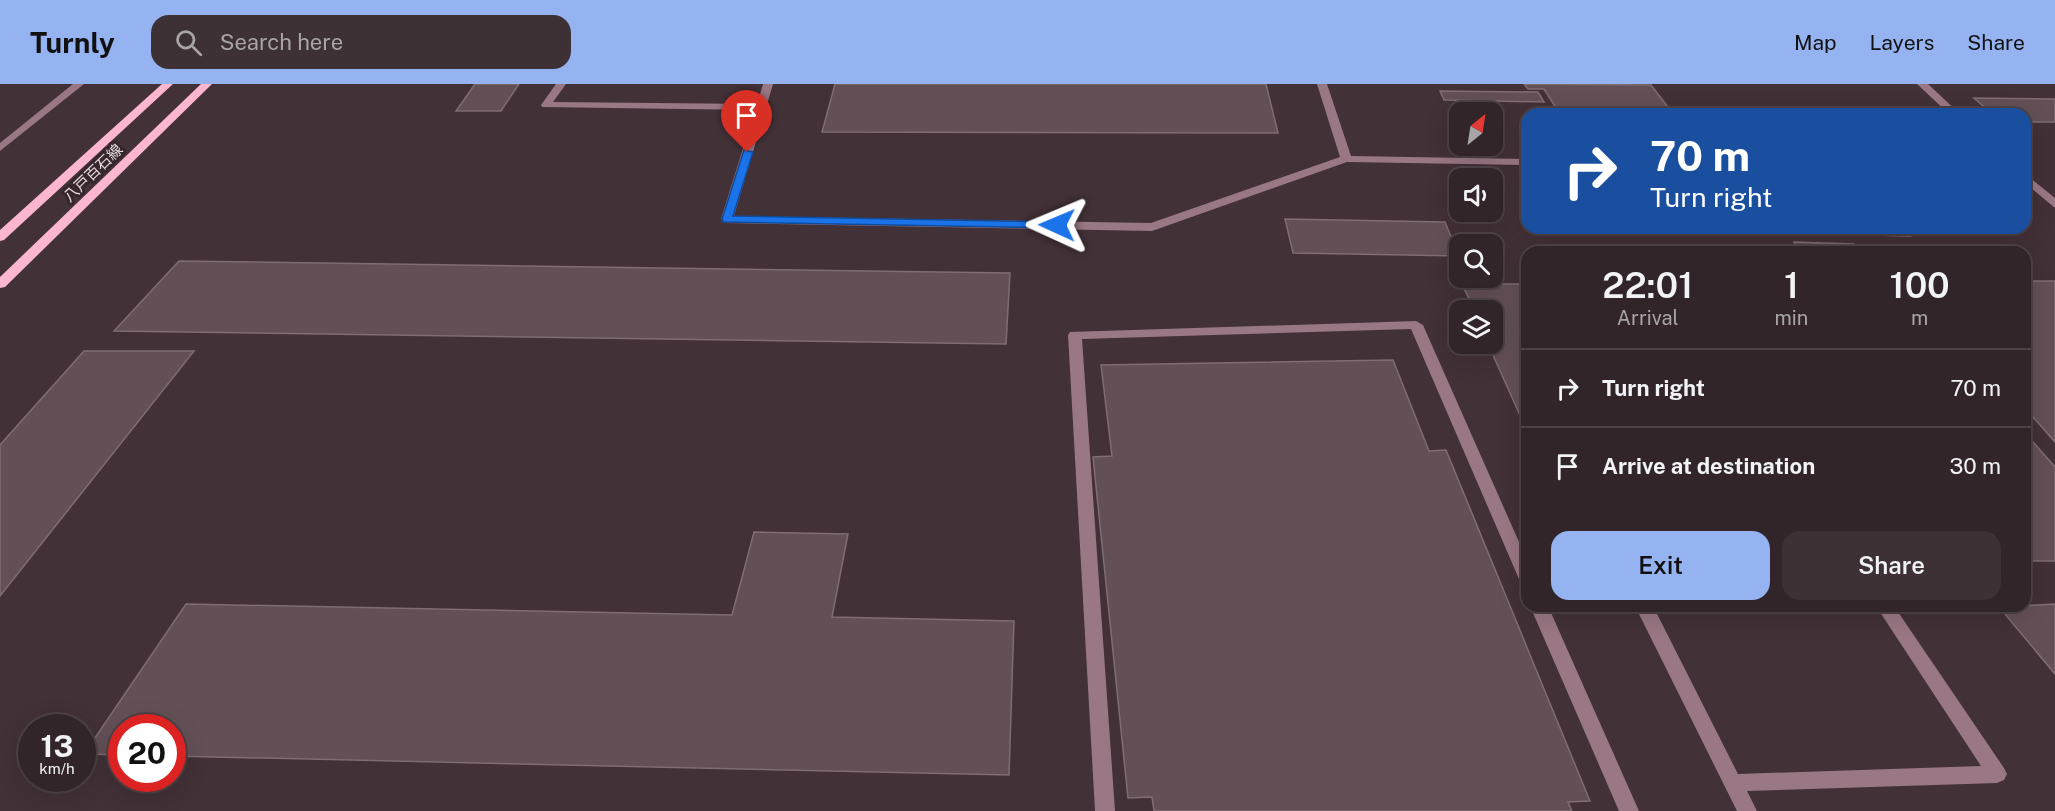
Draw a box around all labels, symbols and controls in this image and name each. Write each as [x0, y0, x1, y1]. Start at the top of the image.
search box [151, 15, 571, 69]
text: Turnly [30, 26, 115, 59]
icon: search [172, 26, 205, 59]
text: Search here [220, 29, 343, 55]
text: Map [1794, 30, 1837, 55]
text: Layers [1870, 30, 1934, 55]
text: Share [1967, 30, 2025, 55]
pin [721, 90, 772, 152]
icon: arrive [730, 99, 763, 132]
north arrow [1449, 102, 1503, 156]
map controls [1449, 102, 1503, 354]
text: 70 m [1650, 131, 1750, 180]
icon: right [1551, 132, 1629, 210]
street label: 八戸百石線 [60, 140, 126, 205]
button: sound [1449, 168, 1503, 222]
text: Turn right [1650, 181, 1773, 213]
position arrow [1025, 193, 1089, 257]
button: search [1449, 234, 1503, 288]
text: 22:01 [1602, 264, 1693, 306]
text: 1 [1784, 264, 1799, 306]
text: 100 [1890, 264, 1950, 306]
button: layers [1449, 300, 1503, 354]
text: Arrival [1617, 306, 1679, 330]
text: min [1774, 306, 1808, 330]
text: m [1911, 306, 1928, 330]
icon: right [1551, 372, 1584, 405]
text: Turn right [1602, 375, 1705, 401]
text: 70 m [1950, 375, 2001, 401]
icon: arrive [1551, 450, 1584, 483]
text: Arrive at destination [1602, 453, 1815, 479]
text: 30 m [1949, 453, 2001, 479]
button: Exit [1551, 531, 1770, 600]
button: Share [1782, 531, 2001, 600]
speed limit sign: 20 [108, 714, 186, 792]
text: 13 [41, 728, 73, 764]
text: km/h [39, 760, 75, 777]

